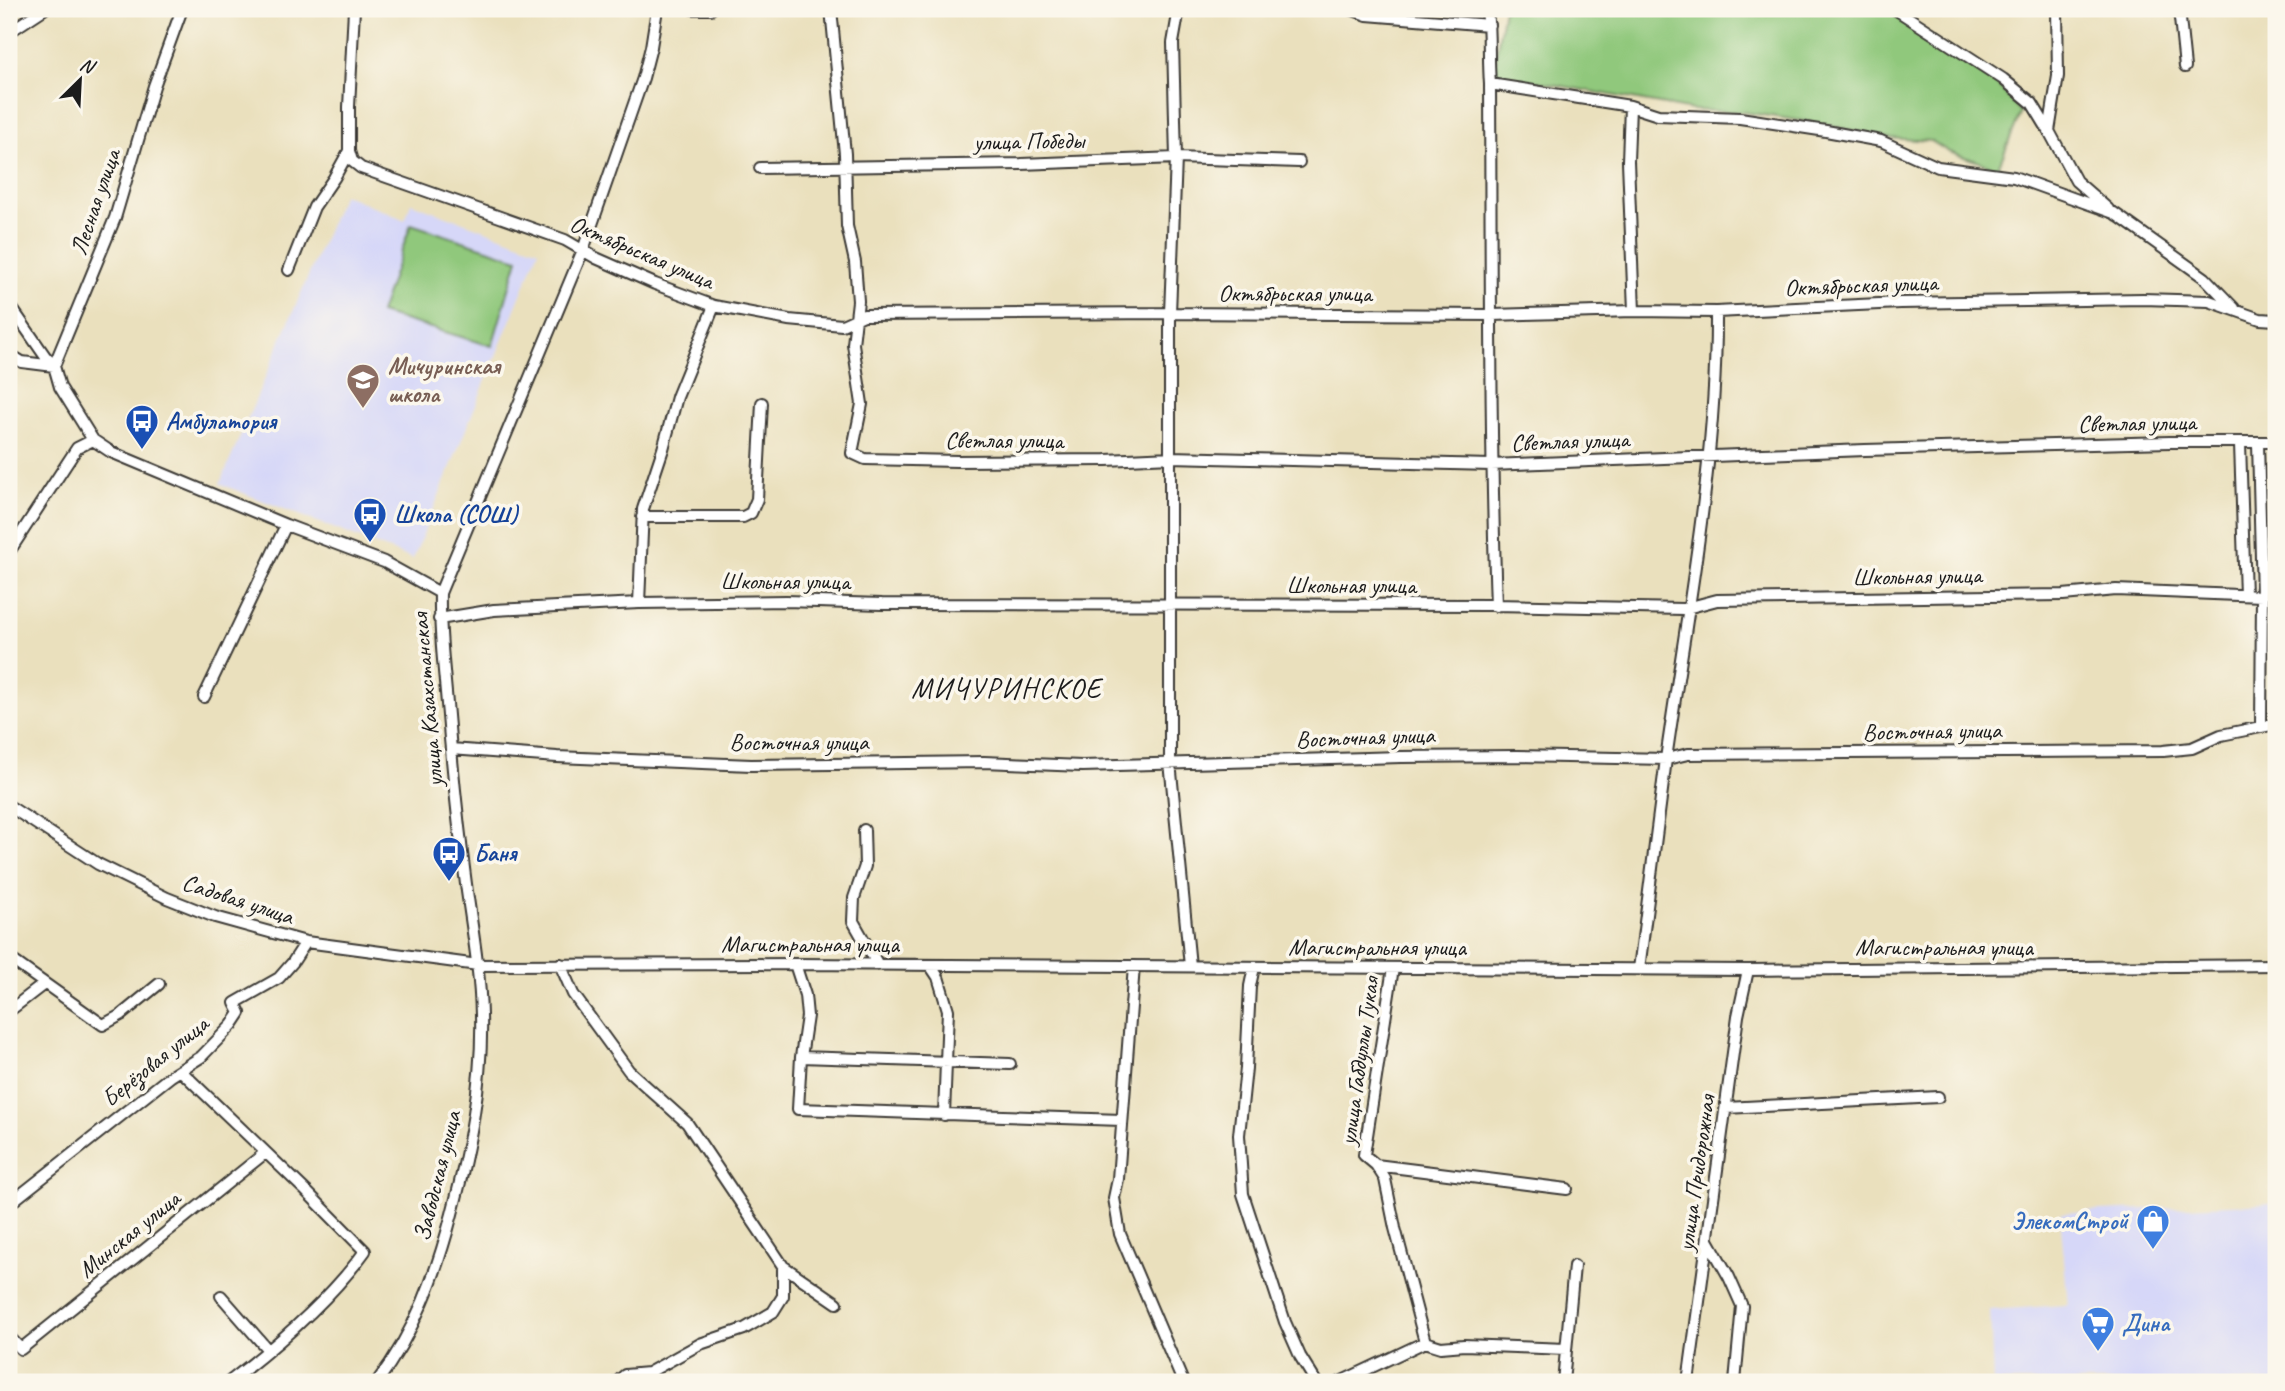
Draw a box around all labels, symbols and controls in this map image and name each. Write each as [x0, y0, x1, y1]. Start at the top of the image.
north arrow [46, 46, 116, 116]
text: N [76, 52, 100, 80]
street label: улица Победы [971, 125, 1087, 157]
street label: Лесная улица [63, 143, 128, 259]
street label: Октябрьская улица [566, 208, 720, 297]
street label: Октябрьская улица [1784, 267, 1940, 303]
street label: Октябрьская улица [1218, 278, 1374, 308]
place label: Мичуринская школа [388, 351, 502, 409]
school or university icon: Мичуринская школа [344, 361, 382, 410]
bus stop icon: Амбулатория [123, 402, 161, 451]
place label: Амбулатория [166, 406, 278, 436]
street label: Светлая улица [2078, 407, 2198, 439]
street label: Светлая улица [1510, 424, 1632, 458]
street label: Светлая улица [945, 425, 1065, 455]
bus stop icon: Школа (СОШ) [351, 495, 389, 544]
place label: Школа (СОШ) [394, 499, 520, 529]
street label: Школьная улица [1852, 560, 1984, 592]
street label: Школьная улица [720, 566, 852, 596]
street label: Школьная улица [1286, 570, 1418, 600]
street label: улица Казахстанская [404, 610, 450, 790]
district label: МИЧУРИНСКОЕ [911, 671, 1103, 706]
street label: Восточная улица [1862, 715, 2003, 747]
street label: Восточная улица [1295, 720, 1436, 754]
street label: Восточная улица [730, 727, 870, 757]
bus stop icon: Баня [430, 834, 468, 883]
place label: Баня [474, 838, 518, 868]
street label: Садовая улица [179, 867, 299, 932]
street label: Магистральная улица [721, 929, 900, 959]
street label: Магистральная улица [1288, 932, 1467, 962]
street label: Магистральная улица [1855, 932, 2034, 962]
street label: улица Габдуллы Тукая [1332, 973, 1386, 1149]
street label: Берёзовая улица [96, 1008, 217, 1114]
street label: улица Придорожная [1670, 1092, 1722, 1255]
street label: Заводская улица [406, 1106, 468, 1244]
street label: Минская улица [72, 1182, 188, 1284]
shop icon: ЭлекомСтрой [2134, 1202, 2172, 1251]
place label: ЭлекомСтрой [2012, 1206, 2130, 1236]
supermarket icon: Дина [2079, 1304, 2117, 1353]
place label: Дина [2122, 1308, 2171, 1338]

